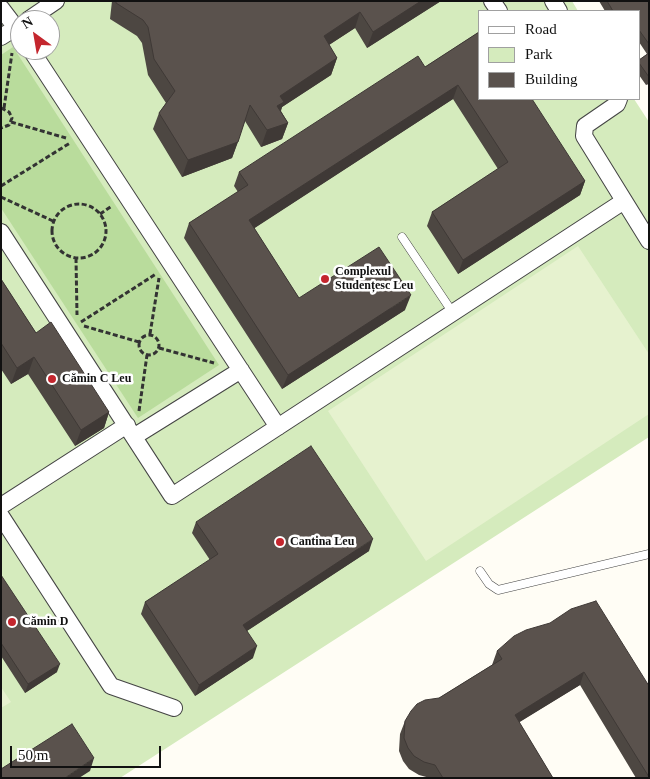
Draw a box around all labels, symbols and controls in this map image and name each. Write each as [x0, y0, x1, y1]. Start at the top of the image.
north arrow [10, 10, 60, 60]
legend [478, 10, 640, 100]
text: N [19, 14, 36, 32]
text: Road [525, 21, 557, 37]
text: Park [525, 46, 553, 62]
text: Building [525, 71, 578, 87]
place label: Complexul Studențesc Leu [335, 265, 413, 293]
marker: Complexul Studențesc Leu [319, 273, 331, 285]
place label: Cămin C Leu [62, 372, 131, 386]
marker: Cămin C Leu [46, 373, 58, 385]
place label: Cantina Leu [290, 535, 354, 549]
marker: Cantina Leu [274, 536, 286, 548]
place label: Cămin D [22, 615, 68, 629]
marker: Cămin D [6, 616, 18, 628]
scale bar [12, 736, 164, 768]
text: 50 m [18, 747, 48, 763]

